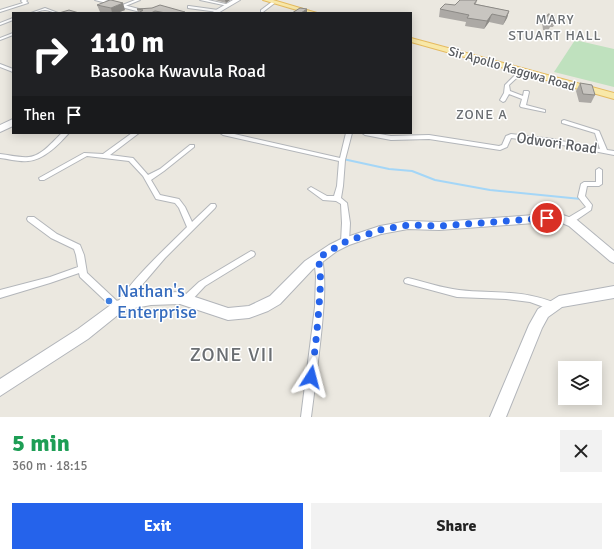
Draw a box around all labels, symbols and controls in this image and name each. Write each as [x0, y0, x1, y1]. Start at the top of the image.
district label: MARY STUART HALL [508, 11, 602, 44]
text: 110 m [90, 26, 164, 60]
icon: right [24, 28, 76, 80]
street label: Sir Apollo Kaggwa Road [446, 43, 577, 95]
text: Basooka Kwavula Road [90, 60, 266, 82]
icon: arrive [63, 104, 85, 126]
text: Then [24, 106, 55, 124]
district label: ZONE A [456, 106, 508, 123]
street label: Odwori Road [515, 128, 599, 158]
pin [530, 201, 564, 235]
icon: arrive [536, 207, 558, 229]
place label: Nathan's Enterprise [117, 280, 197, 323]
marker: Nathan's Enterprise [104, 296, 114, 306]
district label: ZONE VII [190, 342, 274, 367]
position arrow [290, 356, 332, 398]
map controls [558, 361, 602, 405]
button: layers [558, 361, 602, 405]
text: 5 min [12, 428, 70, 458]
button: close [560, 430, 602, 472]
text: 360 m · 18:15 [12, 458, 88, 474]
button: Exit [12, 503, 303, 549]
button: Share [311, 503, 602, 549]

